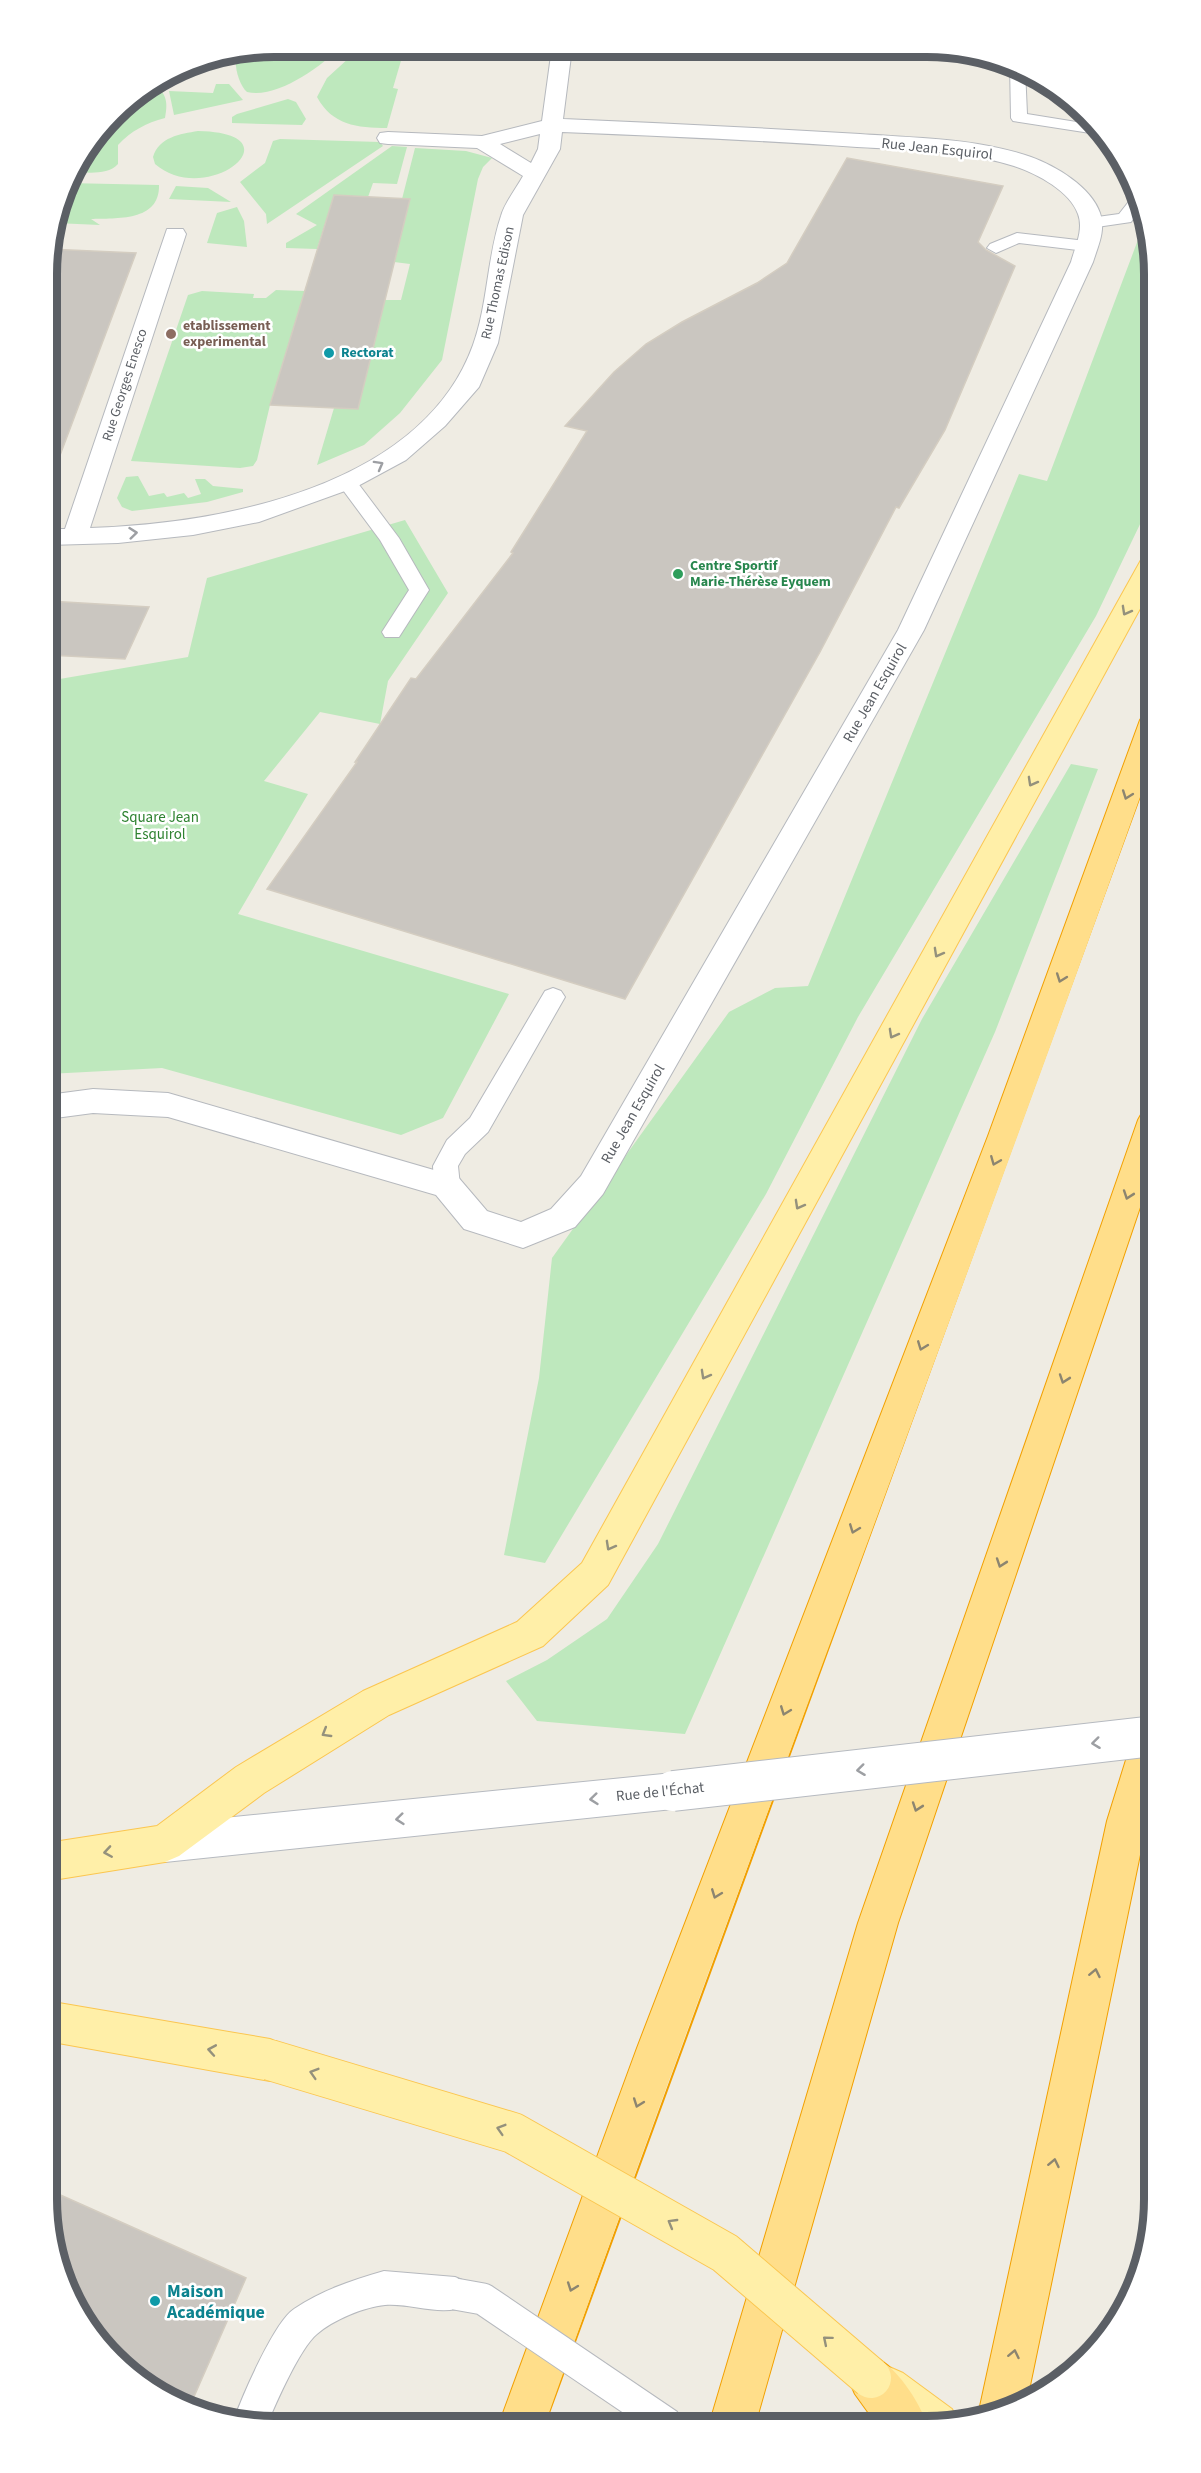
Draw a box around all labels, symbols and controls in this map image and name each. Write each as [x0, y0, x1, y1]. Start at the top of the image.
street label: Rue Jean Esquirol [880, 133, 994, 165]
street label: Rue Thomas Edison [476, 225, 520, 341]
place label: etablissement experimental [183, 316, 271, 352]
street label: Rue Georges Enesco [97, 326, 153, 444]
marker: etablissement experimental [164, 327, 178, 341]
place label: Rectorat [341, 343, 394, 363]
marker: Rectorat [322, 346, 336, 360]
one-way arrow [373, 460, 383, 472]
one-way arrow [128, 527, 137, 540]
place label: Centre Sportif Marie-Thérèse Eyquem [690, 556, 831, 592]
marker: Centre Sportif Marie-Thérèse Eyquem [671, 567, 685, 581]
one-way arrow [1122, 605, 1133, 616]
street label: Rue Jean Esquirol [838, 639, 912, 747]
one-way arrow [1028, 776, 1039, 786]
one-way arrow [1122, 789, 1135, 799]
park label: Square Jean Esquirol [121, 807, 199, 845]
one-way arrow [933, 947, 945, 957]
one-way arrow [1056, 972, 1069, 983]
one-way arrow [889, 1028, 900, 1038]
street label: Rue Jean Esquirol [596, 1060, 670, 1168]
one-way arrow [989, 1155, 1002, 1166]
one-way arrow [1122, 1189, 1135, 1200]
one-way arrow [795, 1199, 806, 1209]
one-way arrow [917, 1340, 929, 1351]
one-way arrow [701, 1369, 712, 1380]
one-way arrow [1058, 1373, 1071, 1384]
one-way arrow [848, 1523, 861, 1534]
one-way arrow [606, 1540, 617, 1550]
one-way arrow [995, 1557, 1008, 1568]
one-way arrow [780, 1705, 792, 1716]
one-way arrow [322, 1726, 332, 1738]
one-way arrow [1091, 1736, 1101, 1749]
one-way arrow [856, 1763, 865, 1776]
street label: Rue de l'Échat [615, 1777, 705, 1807]
one-way arrow [590, 1792, 599, 1805]
one-way arrow [912, 1802, 925, 1812]
one-way arrow [396, 1812, 405, 1825]
one-way arrow [103, 1846, 112, 1858]
one-way arrow [711, 1888, 724, 1899]
one-way arrow [1088, 1968, 1101, 1978]
one-way arrow [207, 2044, 217, 2057]
one-way arrow [309, 2068, 320, 2080]
one-way arrow [633, 2098, 646, 2108]
one-way arrow [496, 2124, 507, 2136]
one-way arrow [1047, 2159, 1060, 2169]
one-way arrow [668, 2219, 678, 2230]
place label: Maison Académique [166, 2279, 265, 2325]
one-way arrow [567, 2281, 579, 2292]
marker: Maison Académique [148, 2294, 162, 2308]
one-way arrow [823, 2336, 834, 2347]
one-way arrow [1007, 2349, 1020, 2359]

